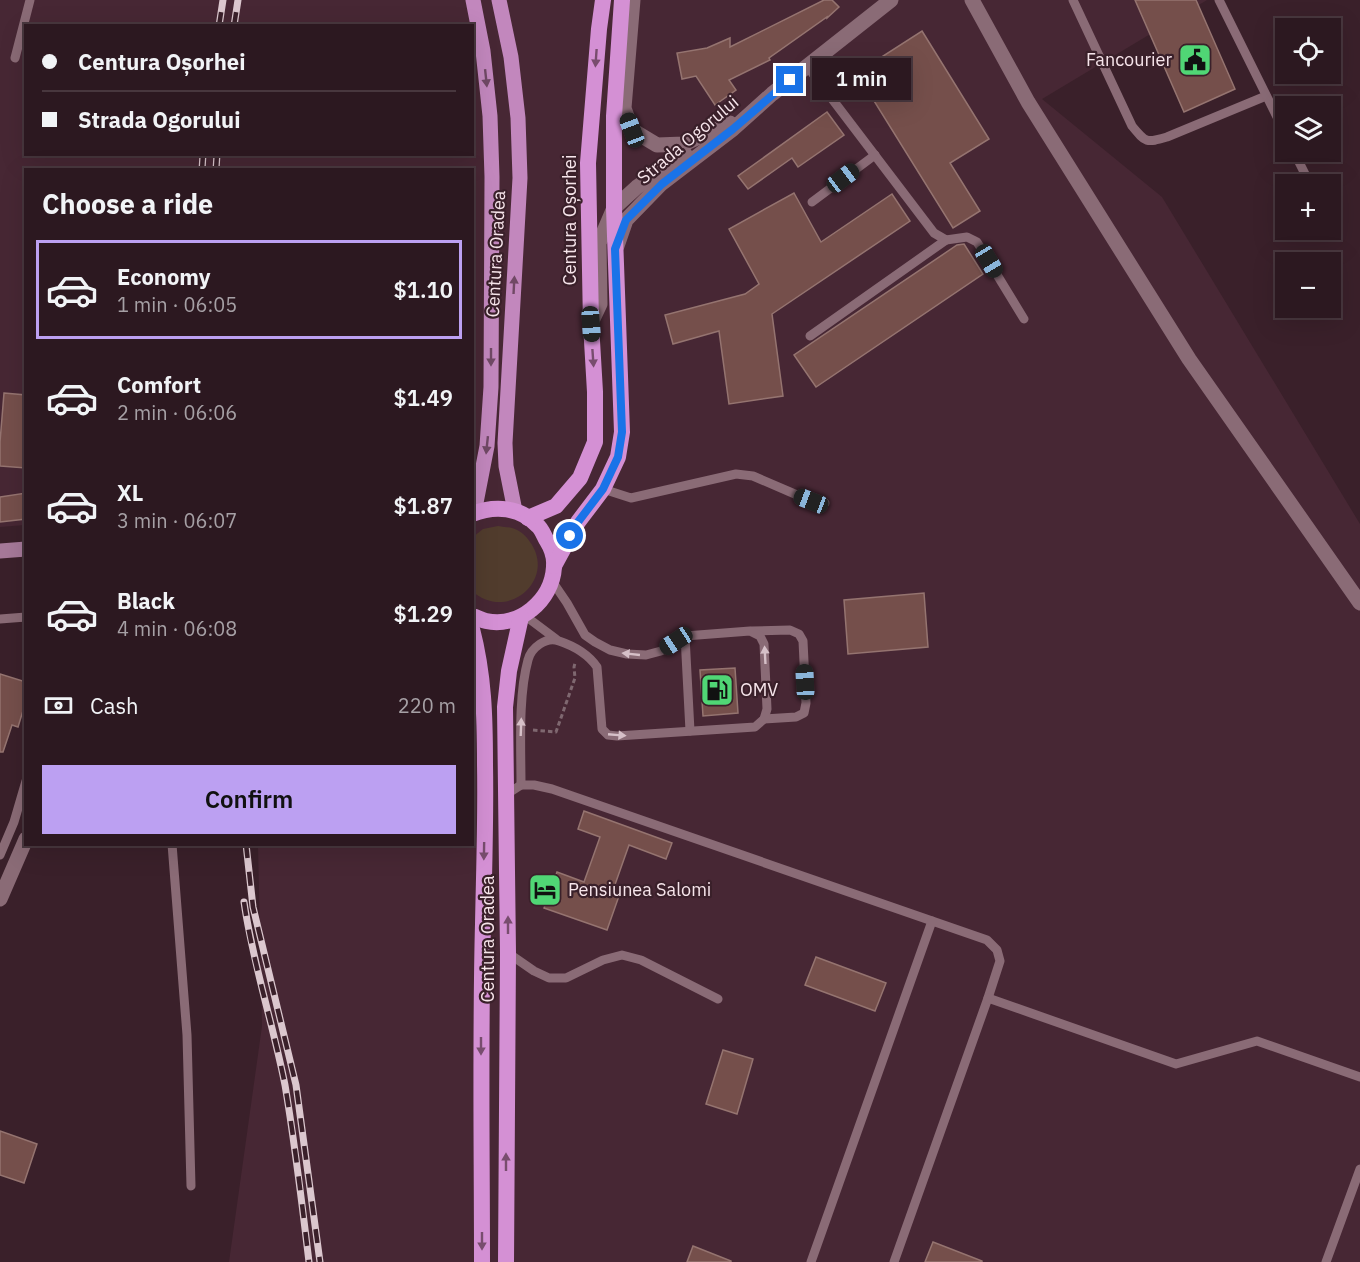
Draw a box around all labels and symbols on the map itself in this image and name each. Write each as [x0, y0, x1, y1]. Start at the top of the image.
public building icon: Fancourier [1177, 42, 1213, 78]
place label: Fancourier [1086, 48, 1172, 71]
one-way arrow [592, 49, 601, 68]
callout: 1 min [811, 59, 910, 101]
route end [776, 66, 803, 93]
one-way arrow [481, 69, 491, 88]
street label: Strada Ogorului [632, 90, 743, 189]
car [617, 110, 647, 150]
street label: Centura Oșorhei [558, 154, 581, 286]
car [823, 160, 863, 196]
street label: Centura Oradea [481, 190, 510, 318]
car [972, 241, 1006, 281]
one-way arrow [509, 275, 519, 294]
car [581, 305, 601, 343]
one-way arrow [486, 348, 496, 367]
one-way arrow [588, 348, 598, 367]
one-way arrow [482, 435, 492, 454]
car [791, 486, 831, 516]
route start [556, 522, 583, 549]
car [656, 624, 696, 658]
one-way arrow [760, 645, 769, 664]
one-way arrow [622, 649, 641, 659]
car [795, 664, 815, 700]
fuel station icon: OMV [699, 672, 735, 708]
place label: OMV [740, 678, 778, 701]
one-way arrow [517, 717, 526, 736]
one-way arrow [608, 730, 627, 740]
one-way arrow [479, 842, 489, 861]
hotel icon: Pensiunea Salomi [527, 872, 563, 908]
street label: Centura Oradea [476, 875, 499, 1003]
place label: Pensiunea Salomi [568, 878, 711, 901]
one-way arrow [503, 915, 513, 934]
one-way arrow [476, 1037, 486, 1056]
one-way arrow [501, 1152, 511, 1171]
one-way arrow [477, 1232, 487, 1251]

